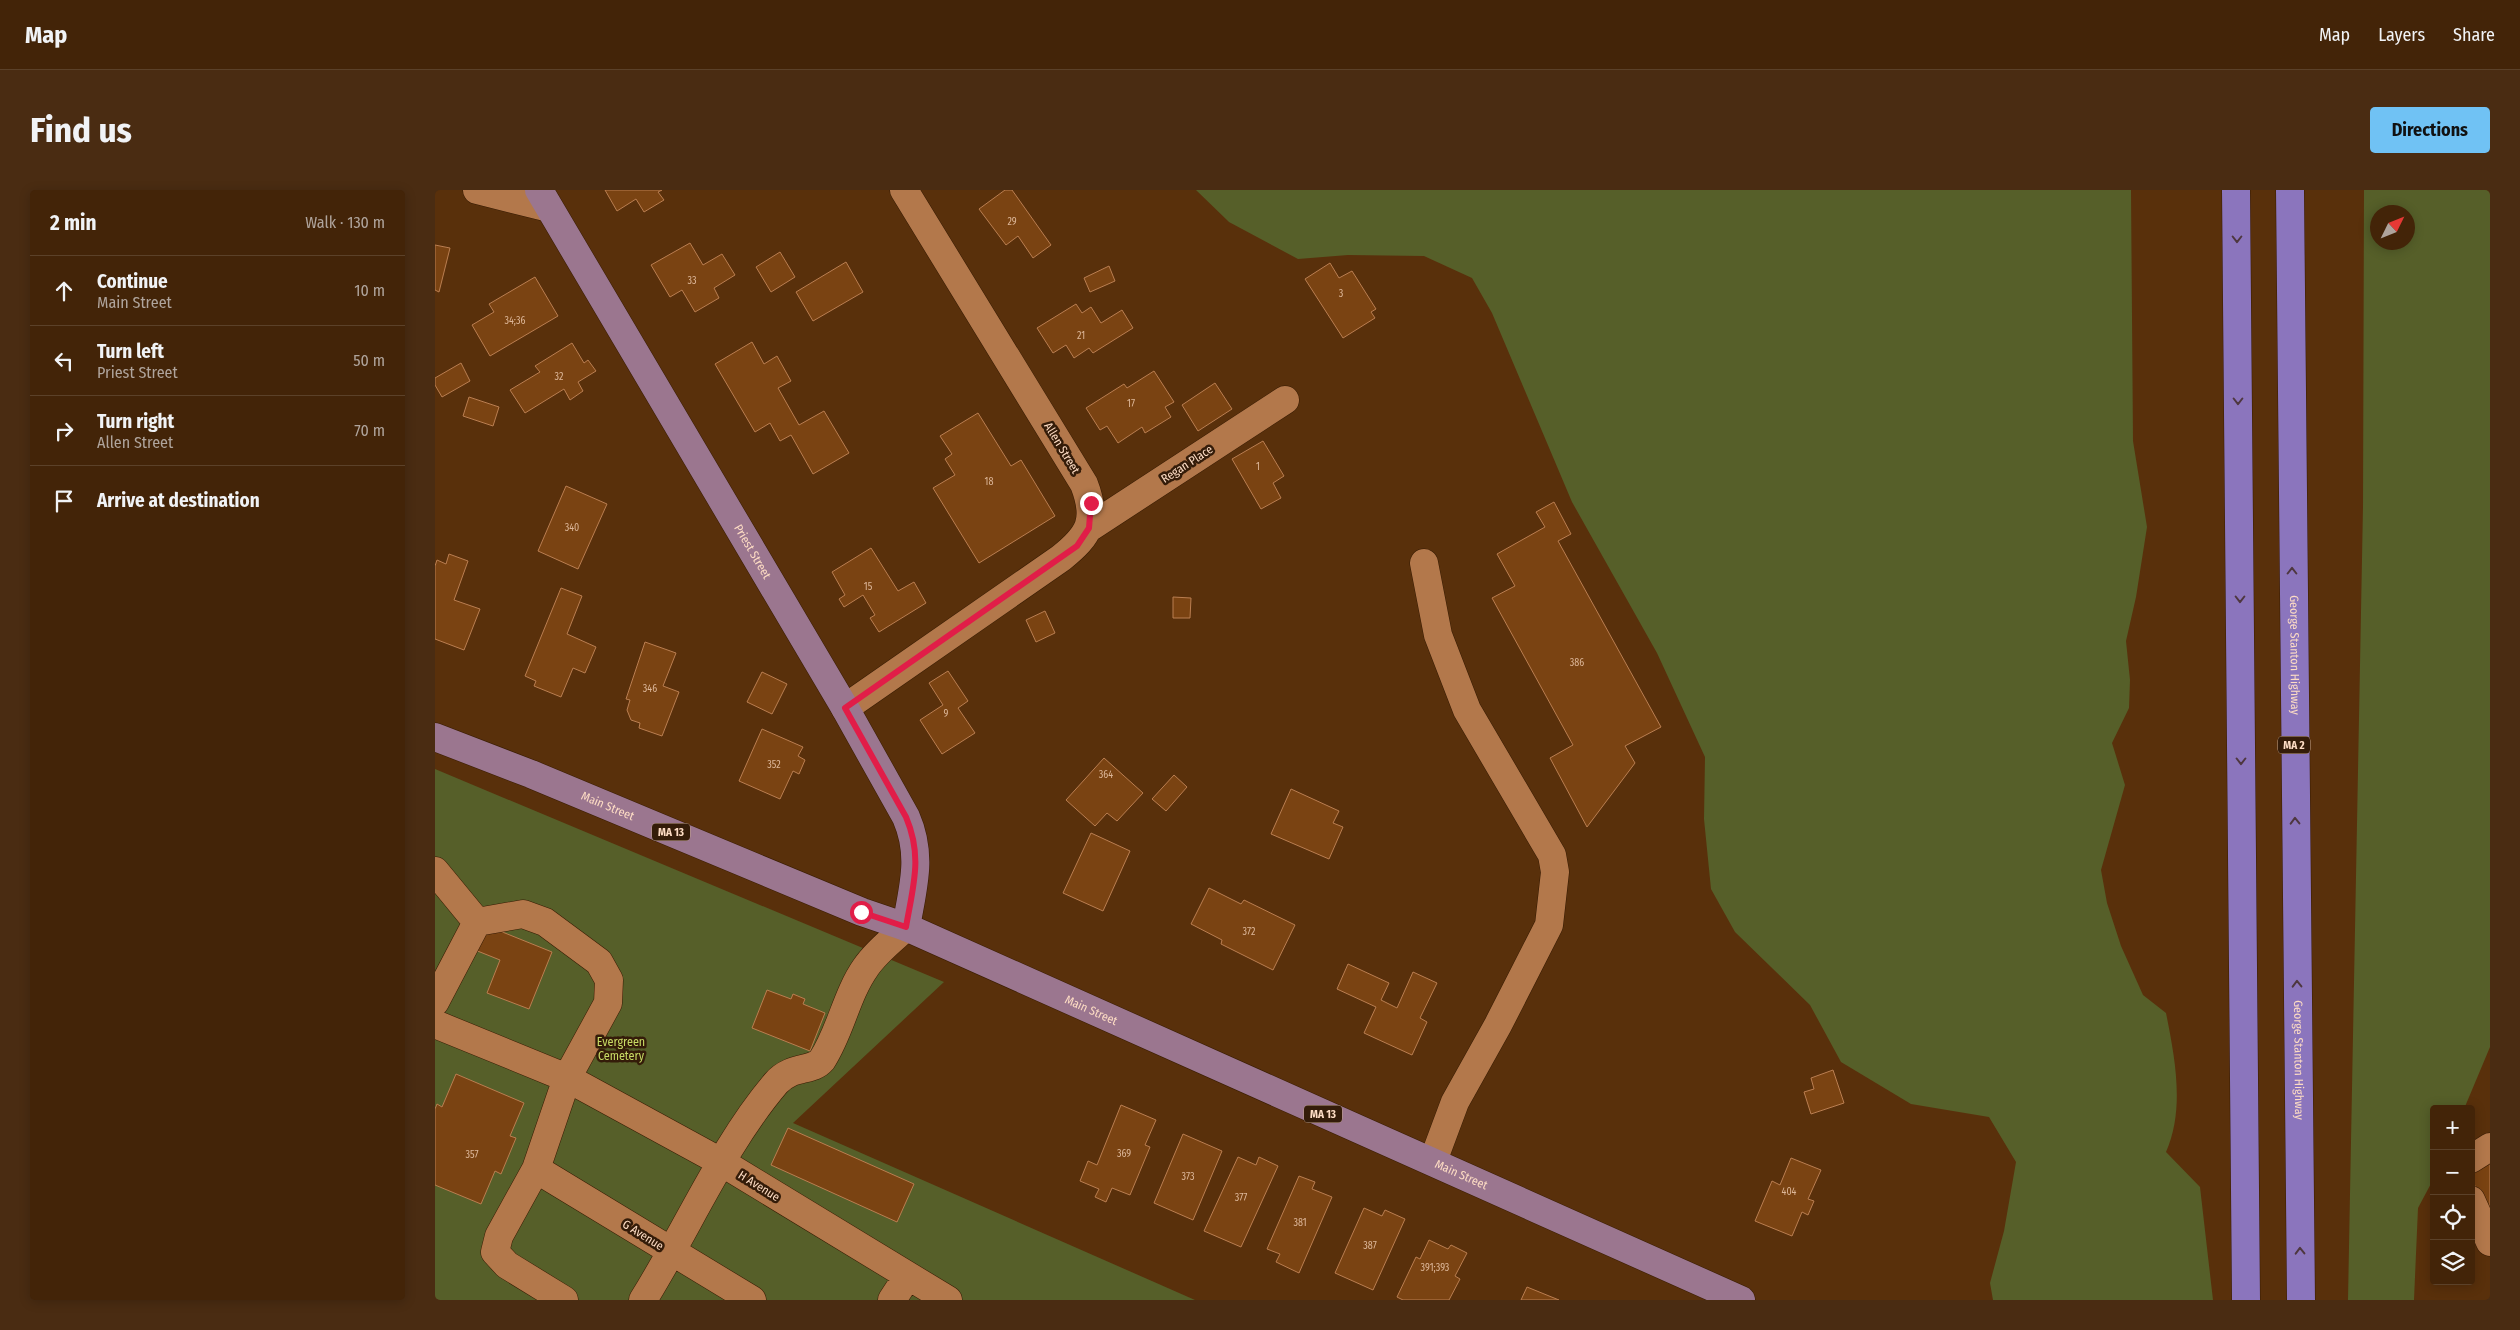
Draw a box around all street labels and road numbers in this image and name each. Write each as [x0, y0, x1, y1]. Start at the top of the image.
street label: Allen Street [1041, 420, 1083, 476]
street label: Regan Place [1159, 442, 1215, 486]
street label: Priest Street [731, 522, 774, 581]
street label: George Stanton Highway [2287, 595, 2302, 716]
road number: MA 2 [2278, 736, 2310, 754]
street label: Main Street [579, 789, 636, 823]
road number: MA 13 [652, 824, 690, 840]
street label: Main Street [1063, 992, 1120, 1028]
street label: George Stanton Highway [2291, 1000, 2306, 1121]
road number: MA 13 [1304, 1106, 1342, 1122]
street label: Main Street [1433, 1157, 1490, 1192]
street label: H Avenue [736, 1168, 782, 1204]
street label: G Avenue [620, 1217, 666, 1253]

